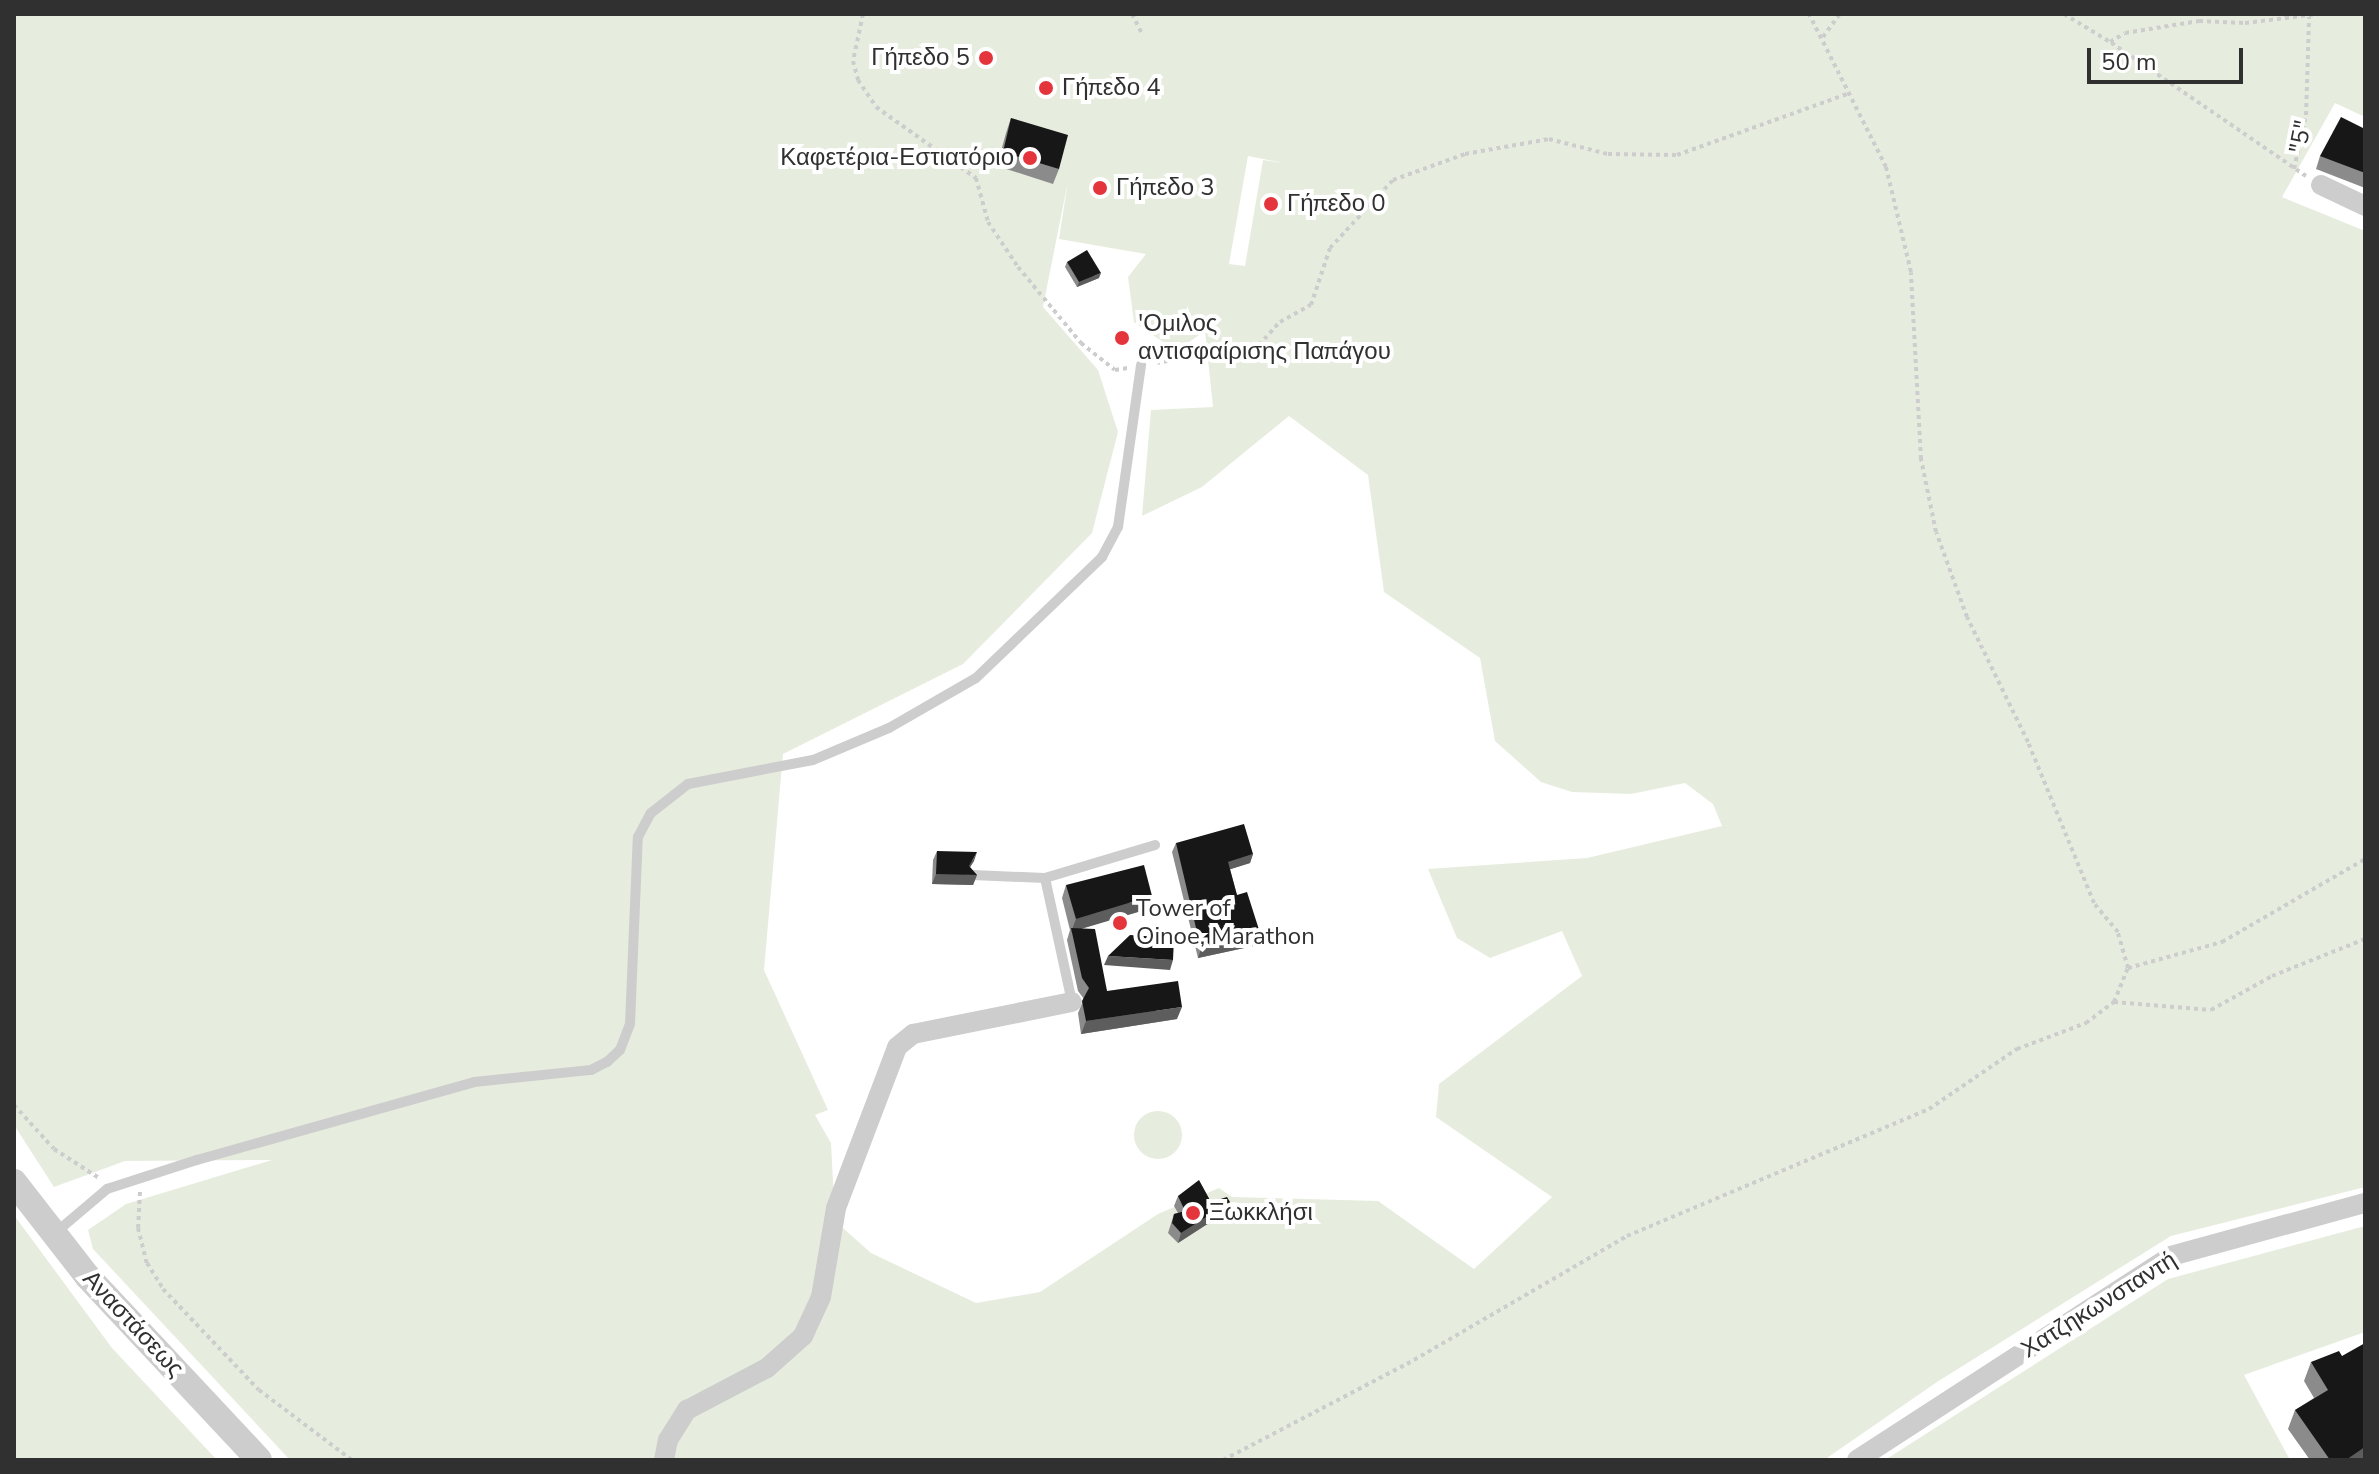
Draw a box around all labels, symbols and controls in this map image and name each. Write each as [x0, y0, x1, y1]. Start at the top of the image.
scale bar [2091, 32, 2247, 82]
place label: Γήπεδο 5 [871, 44, 970, 72]
text: 50 m [2101, 46, 2157, 78]
marker: Γήπεδο 5 [977, 49, 995, 67]
place label: Γήπεδο 4 [1062, 74, 1161, 102]
marker: Γήπεδο 4 [1037, 79, 1055, 97]
street label: "5" [2284, 118, 2318, 156]
place label: Καφετέρια-Εστιατόριο [780, 144, 1014, 172]
marker: Καφετέρια-Εστιατόριο [1021, 149, 1039, 167]
place label: Γήπεδο 3 [1116, 174, 1215, 202]
marker: Γήπεδο 3 [1091, 179, 1109, 197]
place label: Γήπεδο 0 [1287, 190, 1386, 218]
marker: Γήπεδο 0 [1262, 195, 1280, 213]
place label: 'Ομιλος αντισφαίρισης Παπάγου [1138, 310, 1391, 366]
marker: 'Ομιλος αντισφαίρισης Παπάγου [1113, 329, 1131, 347]
place label: Tower of Oinoe, Marathon [1136, 895, 1315, 951]
marker: Tower of Oinoe, Marathon [1111, 914, 1129, 932]
place label: Ξωκκλήσι [1209, 1199, 1313, 1227]
marker: Ξωκκλήσι [1184, 1204, 1202, 1222]
street label: Χατζηκωνσταντή [2016, 1246, 2182, 1364]
street label: Αναστάσεως [76, 1265, 190, 1383]

